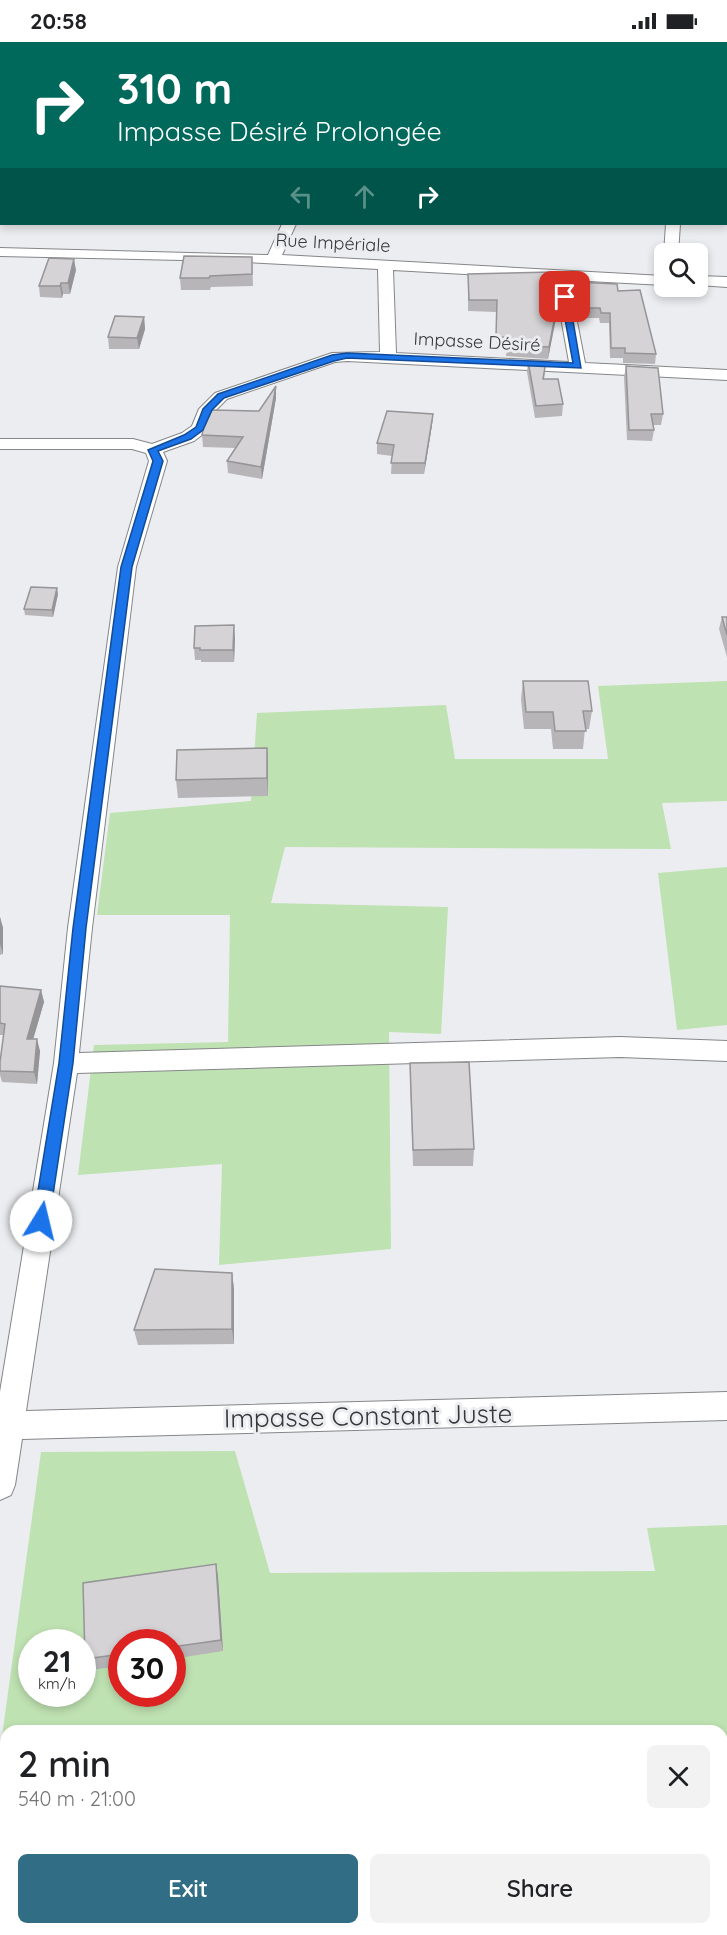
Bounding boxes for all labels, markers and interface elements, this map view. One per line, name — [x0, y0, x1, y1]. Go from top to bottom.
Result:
text: 20:58 — [30, 7, 87, 35]
text: 310 m — [117, 62, 232, 115]
icon: right — [18, 66, 96, 144]
text: Impasse Désiré Prolongée — [117, 114, 442, 148]
icon: left — [285, 180, 318, 213]
icon: ahead — [348, 180, 381, 213]
icon: right — [411, 180, 444, 213]
street label: Rue Impériale — [275, 228, 391, 257]
map controls — [654, 243, 708, 297]
button: search — [654, 243, 708, 297]
pin — [539, 271, 590, 322]
icon: arrive — [548, 280, 581, 313]
street label: Impasse Désiré — [413, 327, 541, 356]
position arrow — [9, 1189, 73, 1253]
street label: Impasse Constant Juste — [223, 1396, 513, 1435]
speed limit sign: 30 — [108, 1629, 186, 1707]
text: 21 — [43, 1642, 71, 1680]
text: km/h — [38, 1674, 76, 1693]
text: 2 min — [18, 1741, 111, 1786]
button: close — [647, 1745, 710, 1808]
text: 540 m · 21:00 — [18, 1786, 136, 1811]
button: Exit — [18, 1854, 358, 1923]
button: Share — [370, 1854, 710, 1923]

